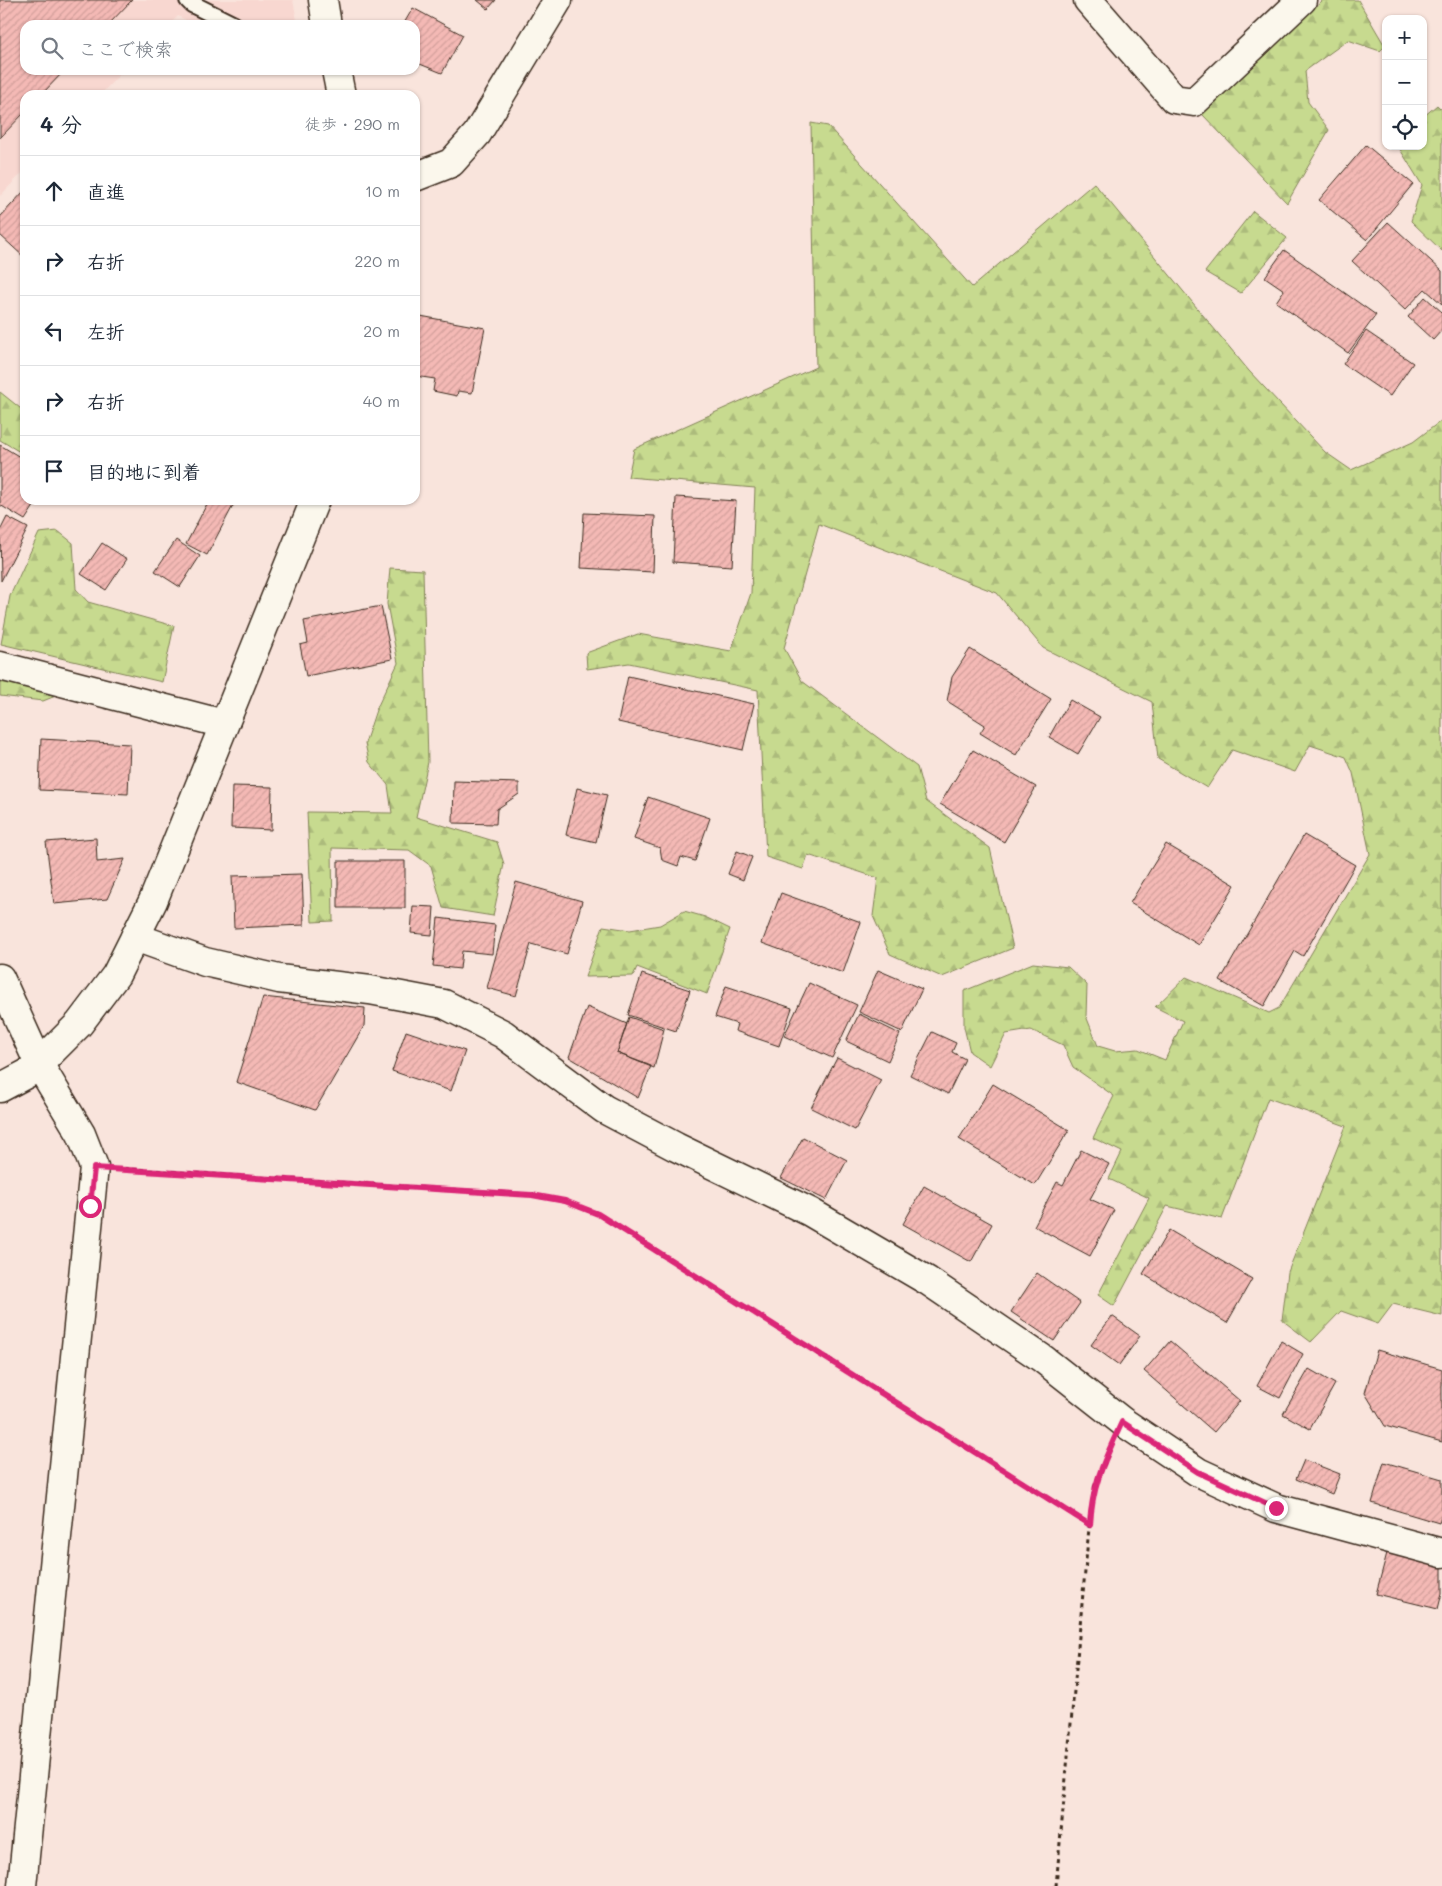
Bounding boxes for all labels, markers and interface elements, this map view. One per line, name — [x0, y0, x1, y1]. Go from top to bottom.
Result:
map controls — [1382, 15, 1427, 150]
button: + — [1382, 15, 1427, 60]
search box — [20, 20, 420, 75]
icon: search — [38, 34, 66, 62]
text: ここで検索 — [78, 36, 173, 61]
button: − — [1382, 60, 1427, 105]
button: locate — [1382, 105, 1427, 150]
text: 4 分 — [40, 110, 82, 137]
text: 徒歩 · 290 m — [305, 113, 400, 134]
icon: ahead — [40, 177, 68, 205]
text: 直進 — [87, 179, 125, 204]
text: 10 m — [365, 180, 400, 201]
icon: right — [40, 247, 68, 275]
text: 右折 — [87, 249, 125, 274]
text: 220 m — [354, 250, 400, 271]
icon: left — [40, 317, 68, 345]
text: 左折 — [87, 319, 125, 344]
text: 20 m — [363, 320, 400, 341]
icon: right — [40, 387, 68, 415]
text: 右折 — [87, 389, 125, 414]
text: 40 m — [363, 390, 400, 411]
icon: arrive — [40, 457, 68, 485]
text: 目的地に到着 — [87, 459, 201, 484]
route start — [79, 1195, 102, 1218]
route end — [1265, 1497, 1288, 1520]

